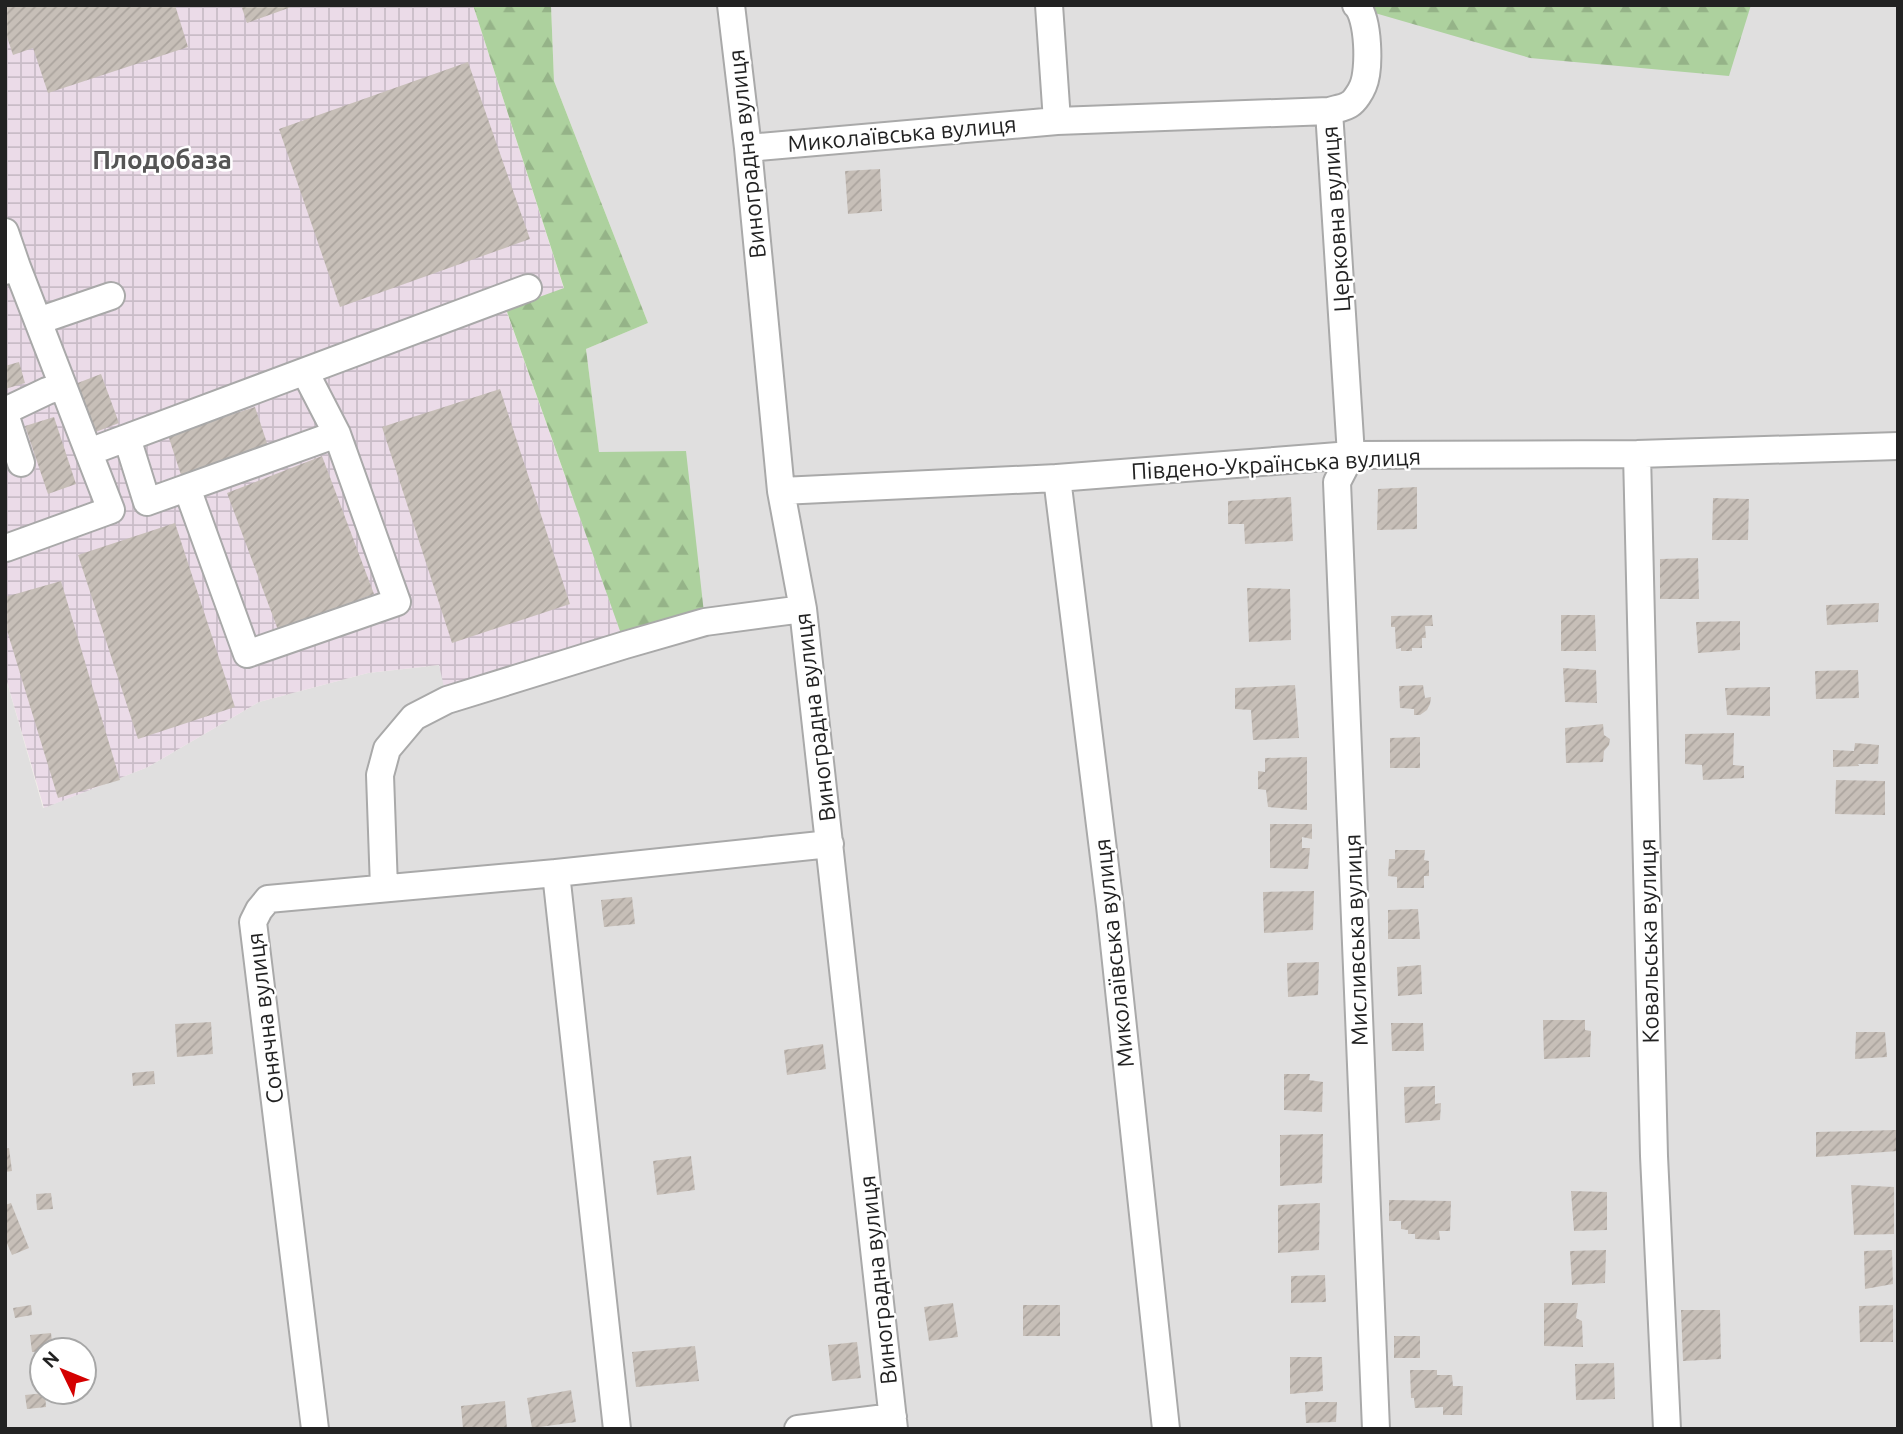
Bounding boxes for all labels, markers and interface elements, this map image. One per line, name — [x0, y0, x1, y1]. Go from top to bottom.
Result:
street label: Виноградна вулиця — [723, 48, 770, 260]
street label: Миколаївська вулиця — [786, 111, 1017, 156]
street label: Церковна вулиця — [1317, 125, 1354, 313]
district label: Плодобаза — [92, 145, 232, 174]
street label: Південо-Українська вулиця — [1130, 443, 1422, 484]
street label: Виноградна вулиця — [789, 611, 840, 823]
street label: Мисливська вулиця — [1339, 834, 1372, 1046]
street label: Миколаївська вулиця — [1089, 838, 1138, 1069]
street label: Ковальська вулиця — [1634, 838, 1663, 1044]
street label: Сонячна вулиця — [242, 931, 287, 1105]
street label: Виноградна вулиця — [854, 1174, 901, 1386]
north arrow — [28, 1336, 98, 1406]
text: N — [38, 1347, 63, 1372]

